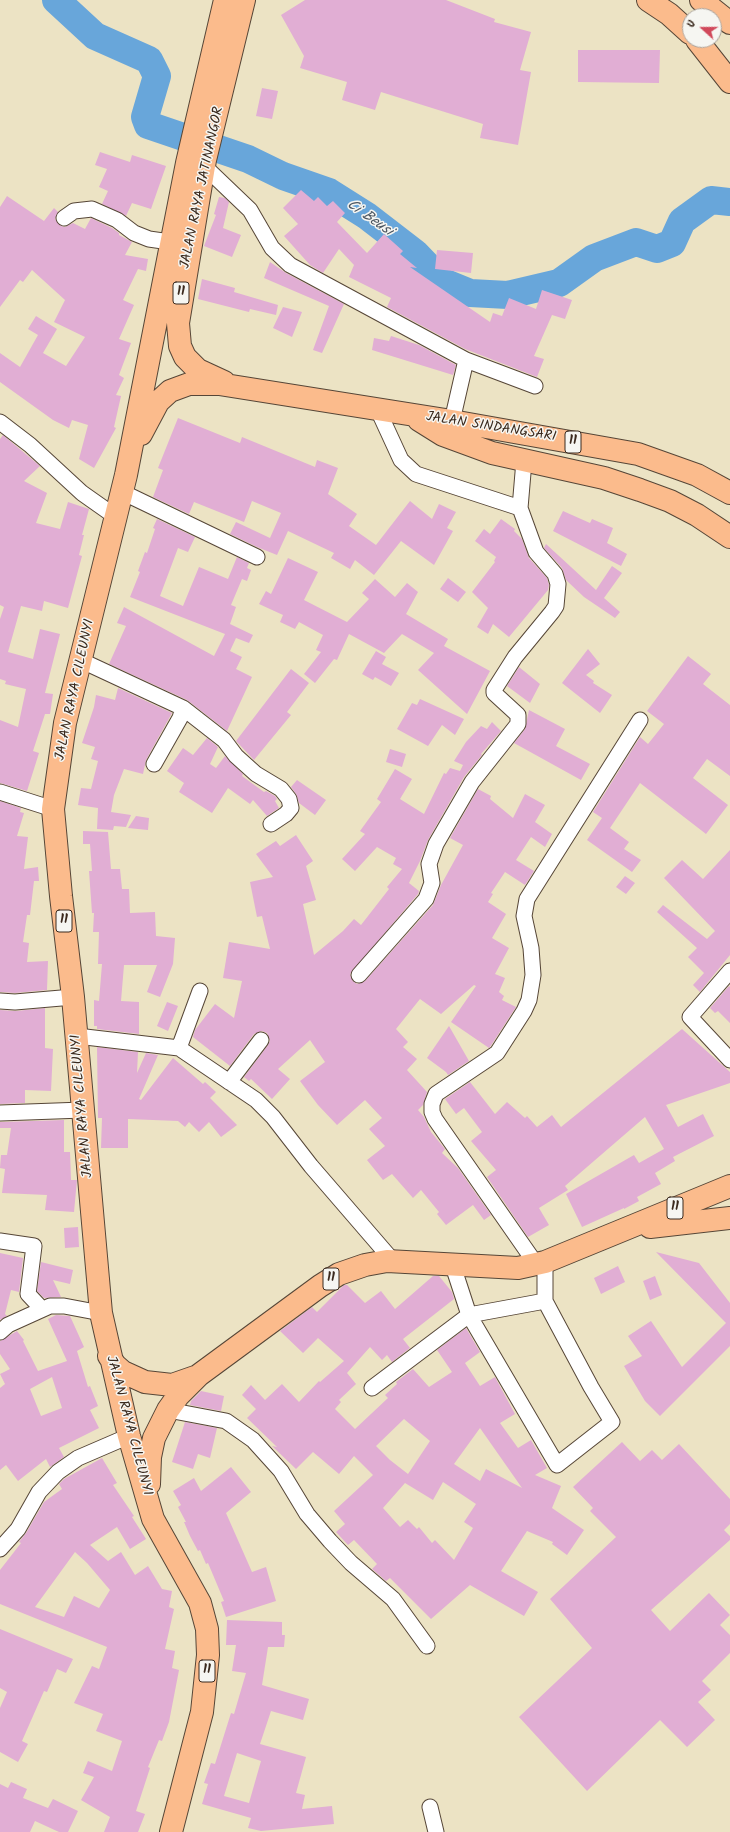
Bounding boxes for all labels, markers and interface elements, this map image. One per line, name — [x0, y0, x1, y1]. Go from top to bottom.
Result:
north arrow — [682, 8, 722, 48]
text: U — [682, 18, 701, 30]
street label: JALAN RAYA JATINANGOR — [178, 106, 228, 270]
water label: Ci Beusi — [343, 197, 395, 241]
road number: 11 — [173, 282, 189, 304]
street label: JALAN SINDANGSARI — [425, 409, 557, 447]
road number: 11 — [565, 431, 581, 453]
street label: JALAN RAYA CILEUNYI — [53, 618, 99, 762]
road number: 11 — [56, 910, 72, 932]
street label: JALAN RAYA CILEUNYI — [68, 1034, 98, 1178]
road number: 11 — [667, 1197, 683, 1219]
road number: 11 — [323, 1268, 339, 1290]
street label: JALAN RAYA CILEUNYI — [101, 1354, 155, 1498]
road number: 11 — [199, 1660, 215, 1682]

